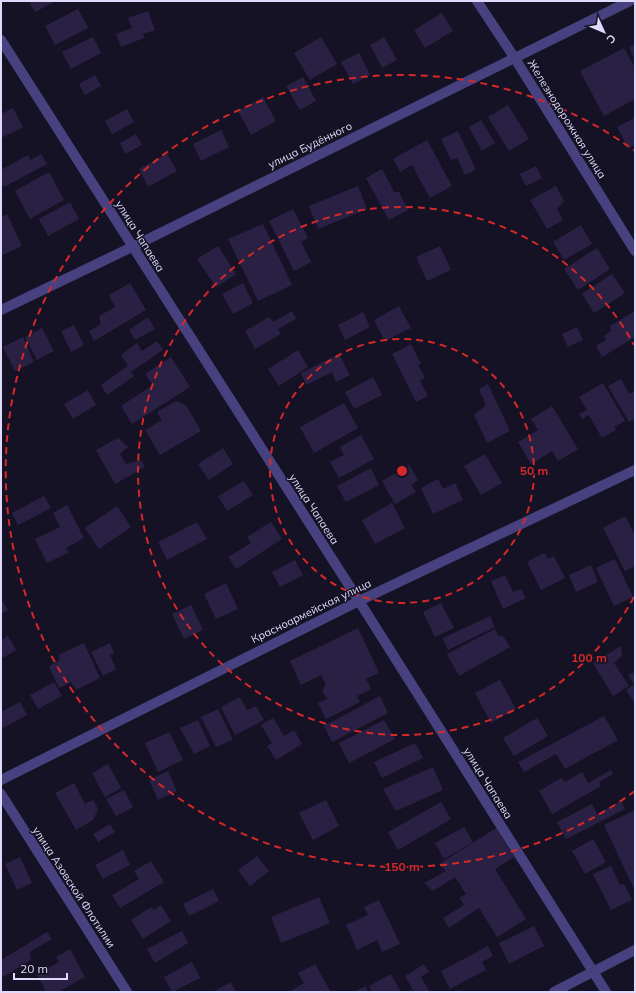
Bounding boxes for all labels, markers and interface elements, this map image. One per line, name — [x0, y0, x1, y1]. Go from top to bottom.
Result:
north arrow — [584, 12, 624, 52]
text: С — [603, 31, 619, 47]
street label: Железнодорожная улица — [525, 57, 609, 181]
street label: улица Будённого — [266, 119, 354, 171]
street label: улица Чапаева — [112, 198, 168, 274]
text: 50 m — [520, 463, 548, 478]
centre of rings — [395, 464, 409, 478]
street label: улица Чапаева — [286, 471, 342, 547]
street label: Красноармейская улица — [249, 576, 373, 646]
text: 100 m — [571, 650, 607, 665]
street label: улица Чапаева — [460, 745, 516, 821]
street label: улица Азовской Флотилии — [29, 824, 119, 950]
text: 150 m — [384, 859, 420, 874]
scale bar — [14, 955, 67, 981]
text: 20 m — [20, 961, 48, 976]

